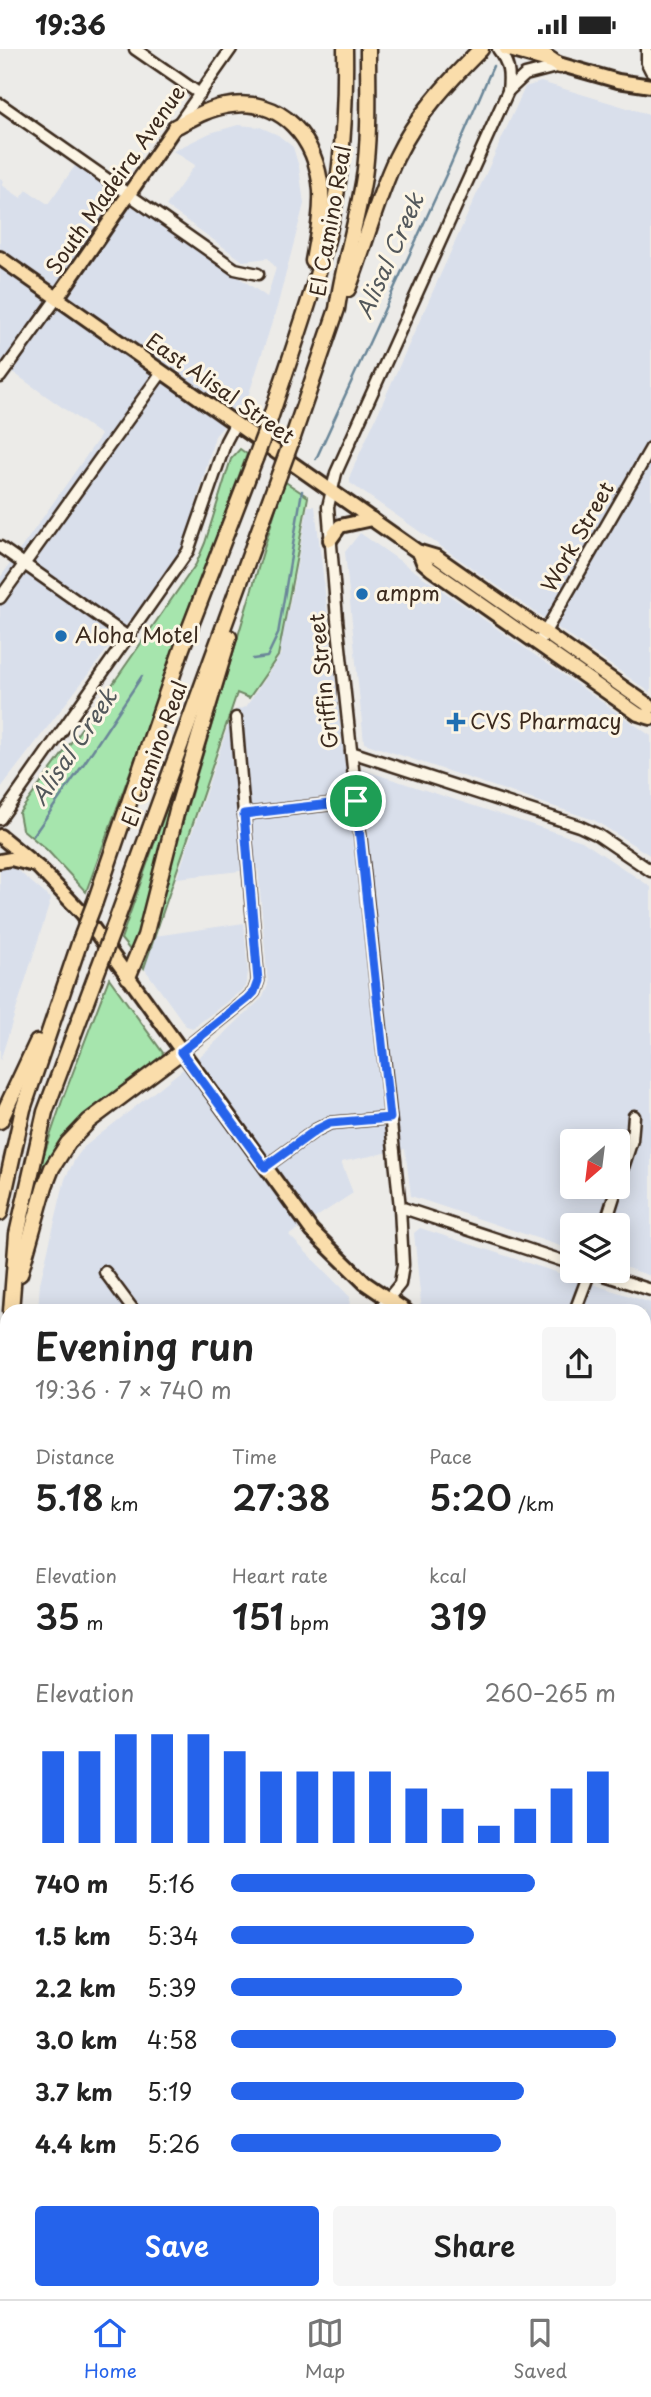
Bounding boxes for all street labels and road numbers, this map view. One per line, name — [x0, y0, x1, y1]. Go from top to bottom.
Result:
street label: South Madeira Avenue — [37, 78, 192, 280]
street label: El Camino Real — [300, 143, 358, 299]
street label: East Alisal Street — [140, 324, 302, 451]
street label: Work Street — [532, 475, 621, 597]
street label: Griffin Street — [299, 612, 345, 750]
street label: El Camino Real — [112, 676, 194, 831]

